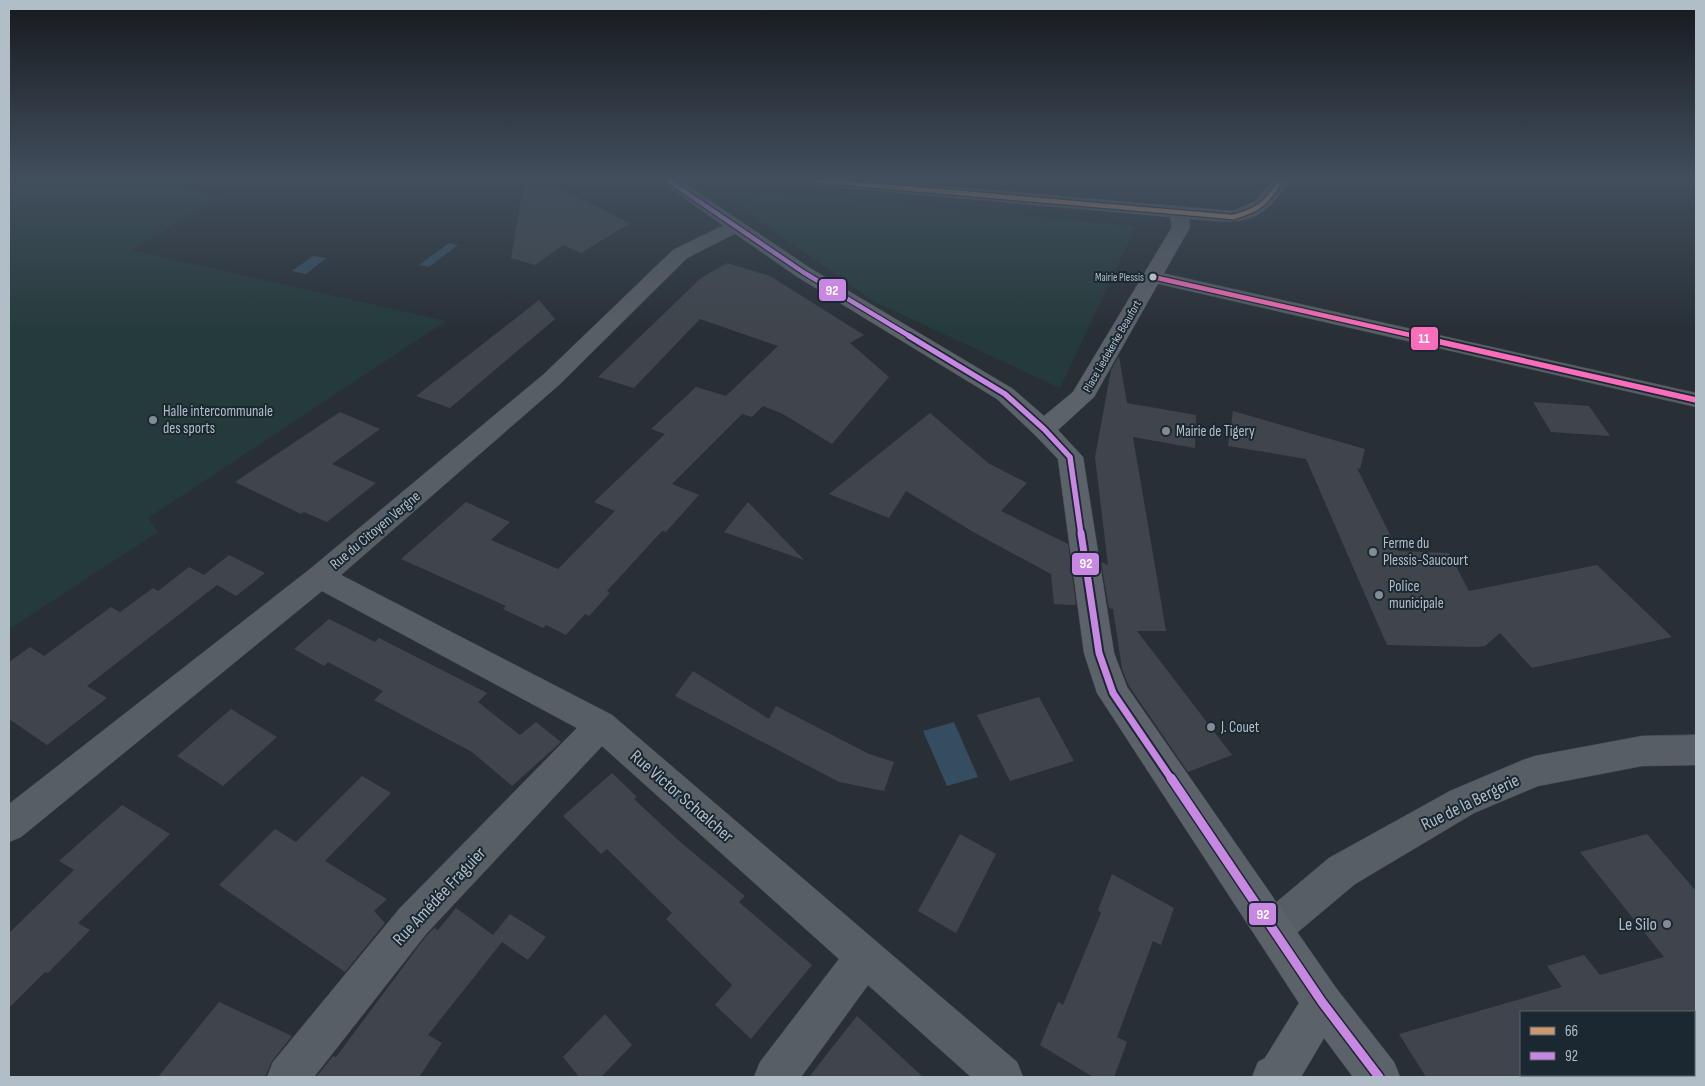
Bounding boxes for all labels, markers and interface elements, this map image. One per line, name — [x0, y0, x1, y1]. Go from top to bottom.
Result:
place label: Mairie Plessis — [1095, 271, 1144, 284]
marker: Mairie Plessis — [1148, 272, 1158, 282]
line badge: 92 — [818, 278, 847, 302]
text: 92 — [826, 282, 838, 299]
street label: Place Liedekerke Beaufort — [1080, 297, 1145, 395]
line badge: 11 — [1410, 326, 1439, 351]
text: 11 — [1419, 330, 1430, 347]
place label: Halle intercommunale des sports — [163, 402, 273, 438]
marker: Halle intercommunale des sports — [147, 414, 159, 426]
place label: Mairie de Tigery — [1176, 422, 1255, 441]
marker: Mairie de Tigery — [1160, 425, 1172, 437]
street label: Rue du Citoyen Vergne — [326, 487, 424, 574]
place label: Ferme du Plessis-Saucourt — [1383, 534, 1469, 570]
marker: Ferme du Plessis-Saucourt — [1367, 546, 1379, 558]
line badge: 92 — [1071, 552, 1100, 576]
text: 92 — [1080, 555, 1092, 572]
place label: Police municipale — [1389, 577, 1444, 613]
marker: Police municipale — [1373, 589, 1385, 601]
place label: J. Couet — [1220, 718, 1260, 737]
marker: J. Couet — [1205, 721, 1217, 733]
street label: Rue Victor Schœlcher — [626, 746, 738, 847]
street label: Rue de la Bergerie — [1418, 770, 1523, 835]
street label: Rue Amédée Fraguier — [388, 843, 490, 950]
line badge: 92 — [1248, 902, 1277, 926]
text: 92 — [1257, 906, 1269, 923]
place label: Le Silo — [1619, 914, 1657, 935]
marker: Le Silo — [1661, 918, 1673, 930]
legend — [1520, 1011, 1695, 1076]
text: 66 — [1565, 1022, 1578, 1041]
text: 92 — [1565, 1047, 1578, 1066]

